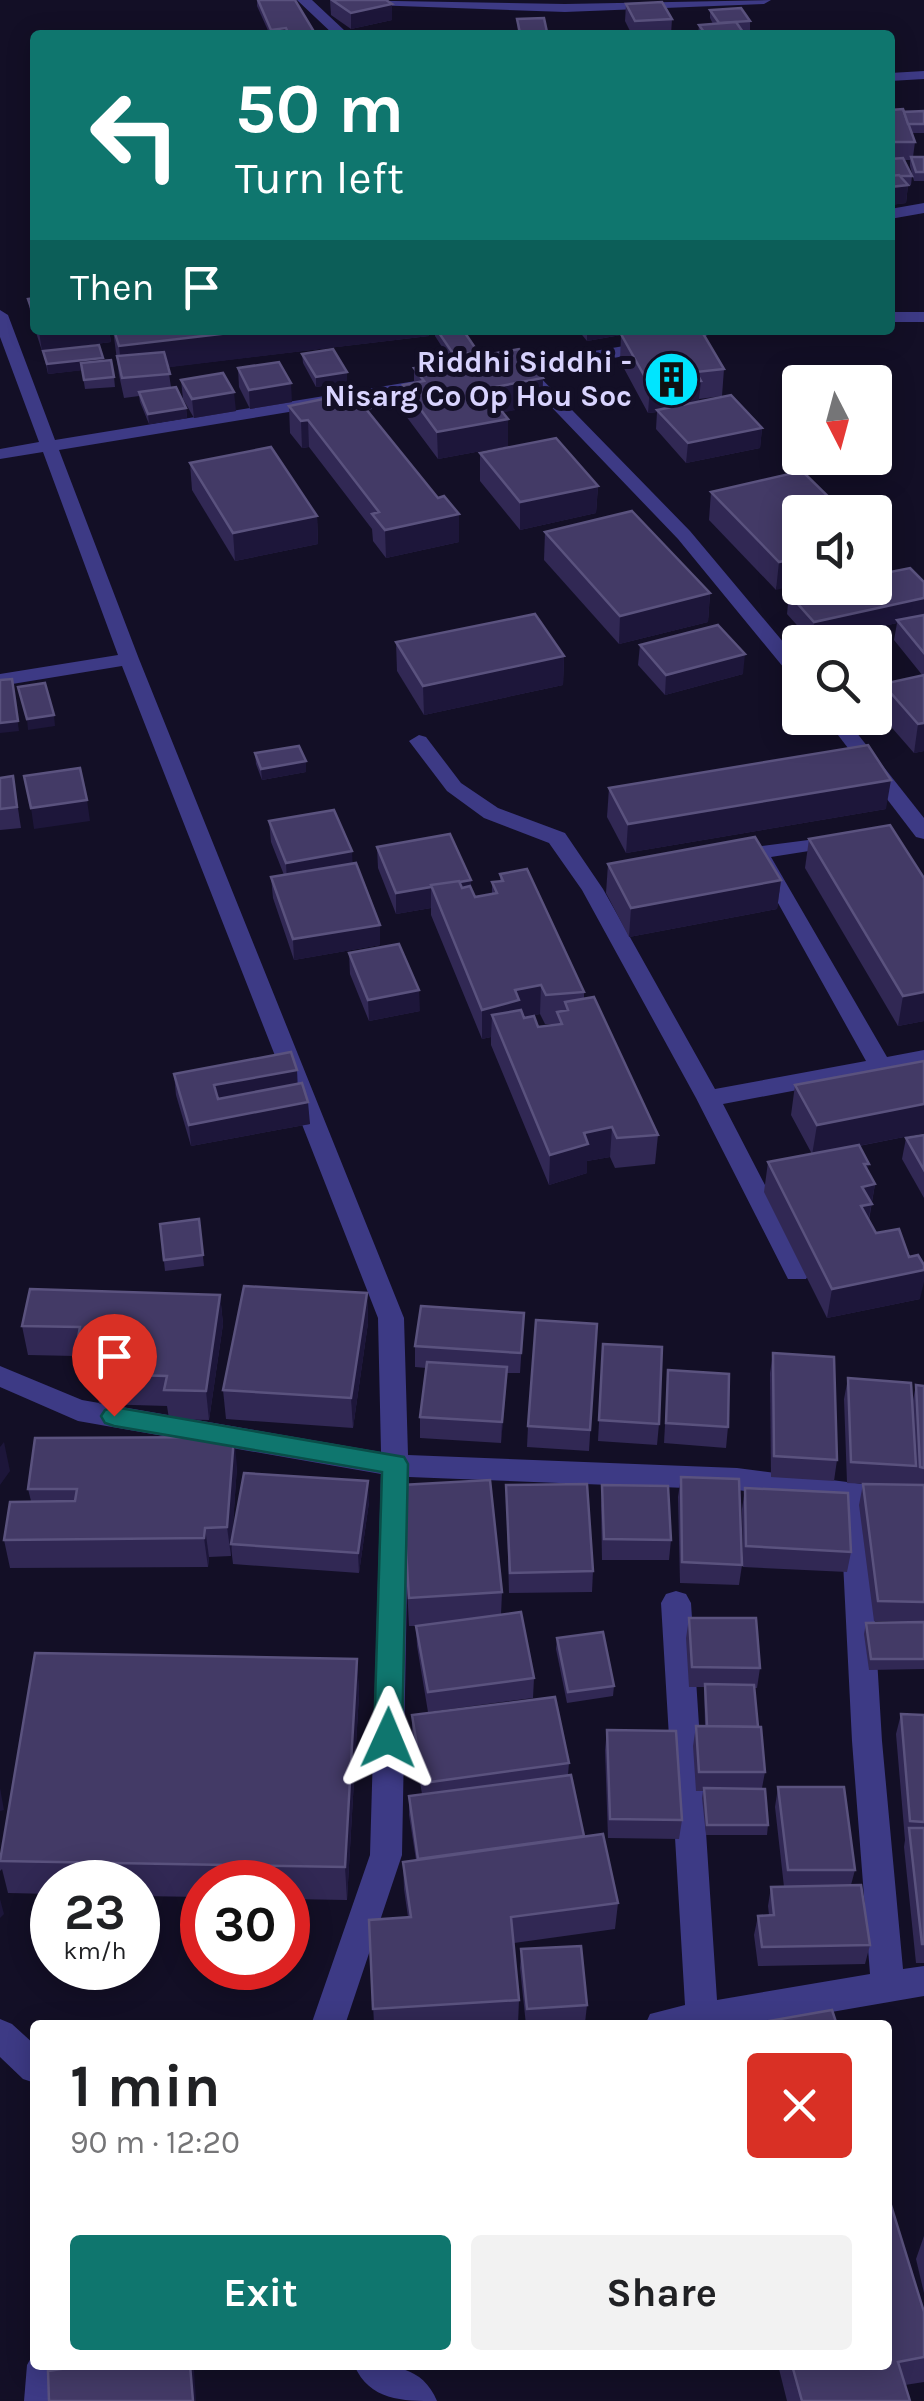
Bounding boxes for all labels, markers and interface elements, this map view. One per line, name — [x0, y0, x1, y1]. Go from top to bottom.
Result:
text: 50 m — [235, 68, 404, 150]
icon: left — [70, 70, 200, 200]
text: Turn left — [235, 152, 404, 204]
icon: arrive — [174, 260, 229, 315]
text: Then — [70, 265, 154, 310]
place label: Riddhi Siddhi - Nisarg Co Op Hou Soc — [324, 344, 632, 414]
building icon: Riddhi Siddhi - Nisarg Co Op Hou Soc — [641, 349, 701, 409]
north arrow — [782, 365, 892, 475]
map controls — [782, 365, 892, 735]
button: sound — [782, 495, 892, 605]
button: search — [782, 625, 892, 735]
pin — [72, 1314, 157, 1417]
icon: arrive — [87, 1329, 142, 1384]
position arrow — [336, 1686, 440, 1790]
speed limit sign: 30 — [180, 1860, 310, 1990]
text: 23 — [64, 1883, 126, 1942]
text: km/h — [63, 1936, 127, 1965]
text: 1 min — [70, 2051, 221, 2121]
button: close — [747, 2053, 852, 2158]
text: 90 m · 12:20 — [70, 2124, 240, 2161]
button: Exit — [70, 2235, 451, 2350]
button: Share — [471, 2235, 852, 2350]

